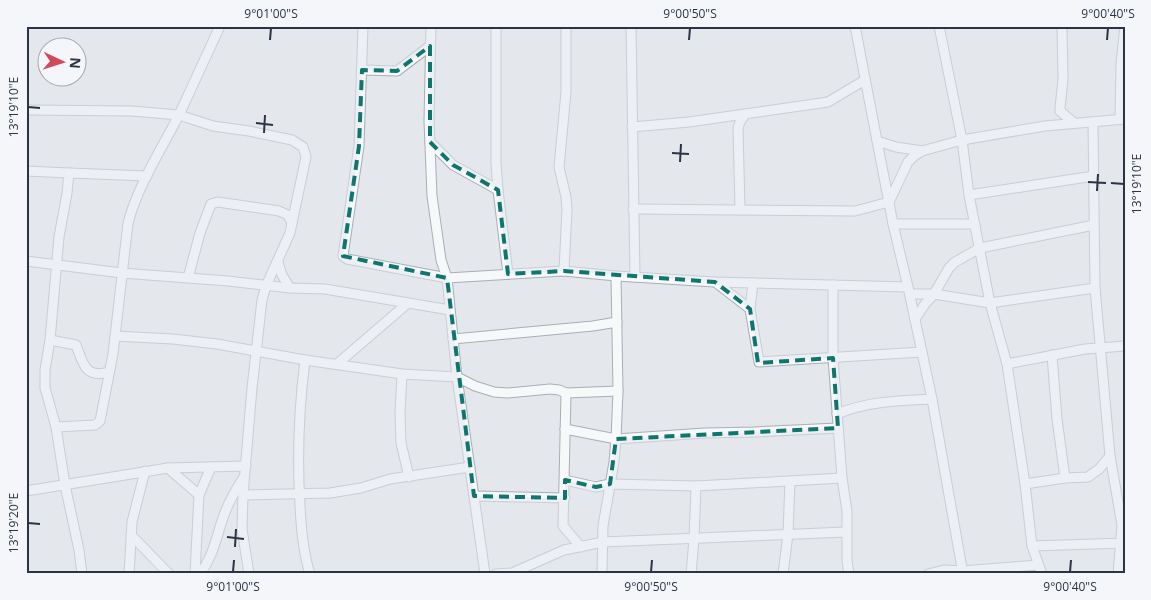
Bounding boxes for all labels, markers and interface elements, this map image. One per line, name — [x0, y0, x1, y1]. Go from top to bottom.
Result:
text: 9°01'00"S — [244, 5, 298, 22]
text: 9°00'50"S — [663, 5, 717, 22]
text: 9°00'40"S — [1081, 5, 1135, 22]
north arrow — [38, 38, 88, 88]
text: N — [66, 57, 85, 69]
text: 13°19'10"E — [5, 77, 22, 137]
text: 13°19'10"E — [1128, 154, 1145, 214]
text: 13°19'20"E — [5, 493, 22, 553]
text: 9°01'00"S — [206, 578, 260, 595]
text: 9°00'50"S — [624, 578, 678, 595]
text: 9°00'40"S — [1043, 578, 1097, 595]

